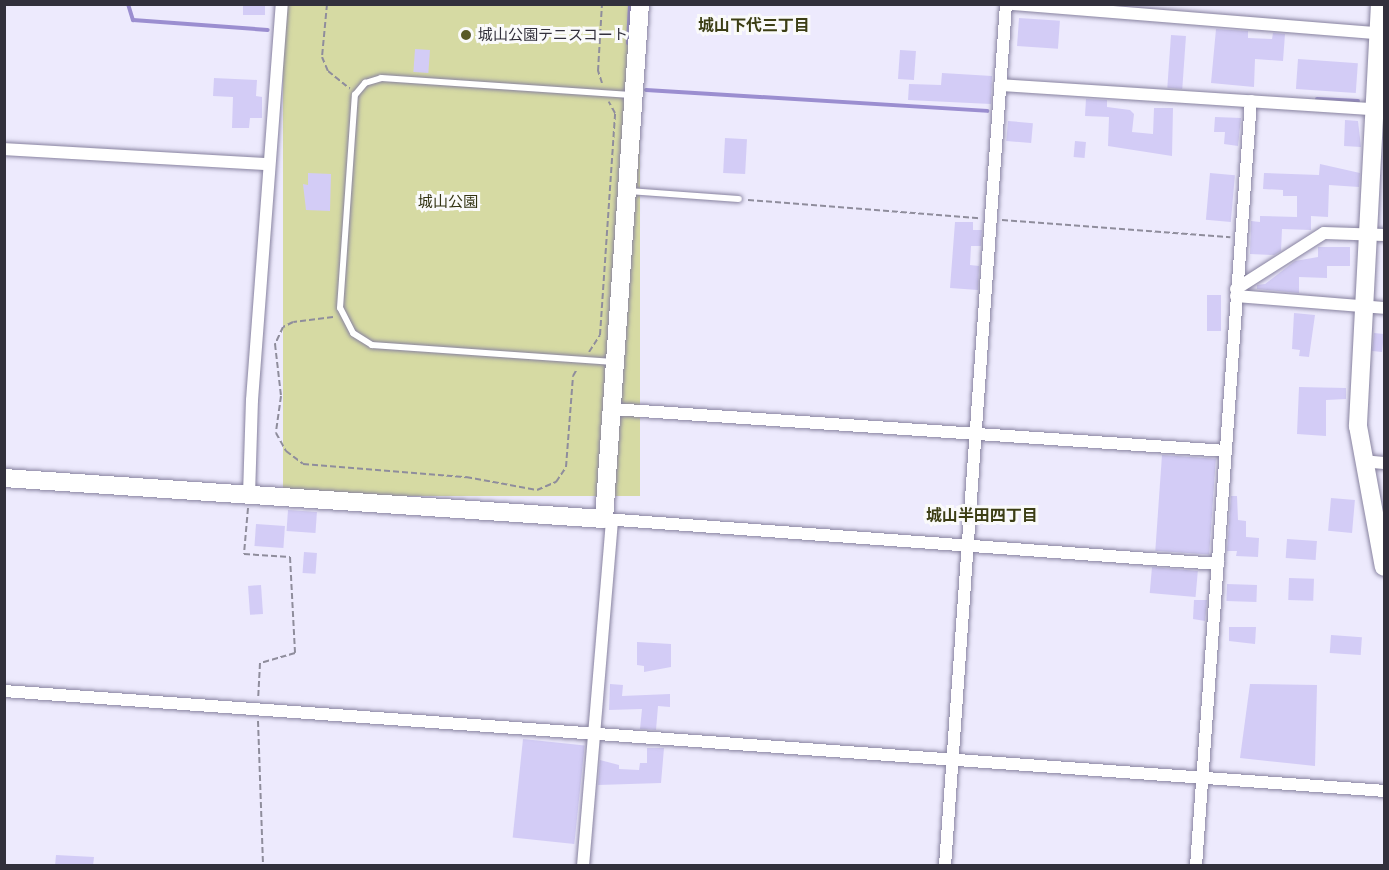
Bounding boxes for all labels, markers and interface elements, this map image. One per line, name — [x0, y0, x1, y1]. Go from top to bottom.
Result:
district label: 城山下代三丁目 — [698, 16, 810, 36]
place label: 城山公園テニスコート — [478, 26, 628, 44]
marker: 城山公園テニスコート — [459, 28, 473, 42]
park label: 城山公園 — [418, 193, 478, 211]
district label: 城山半田四丁目 — [926, 506, 1038, 526]

